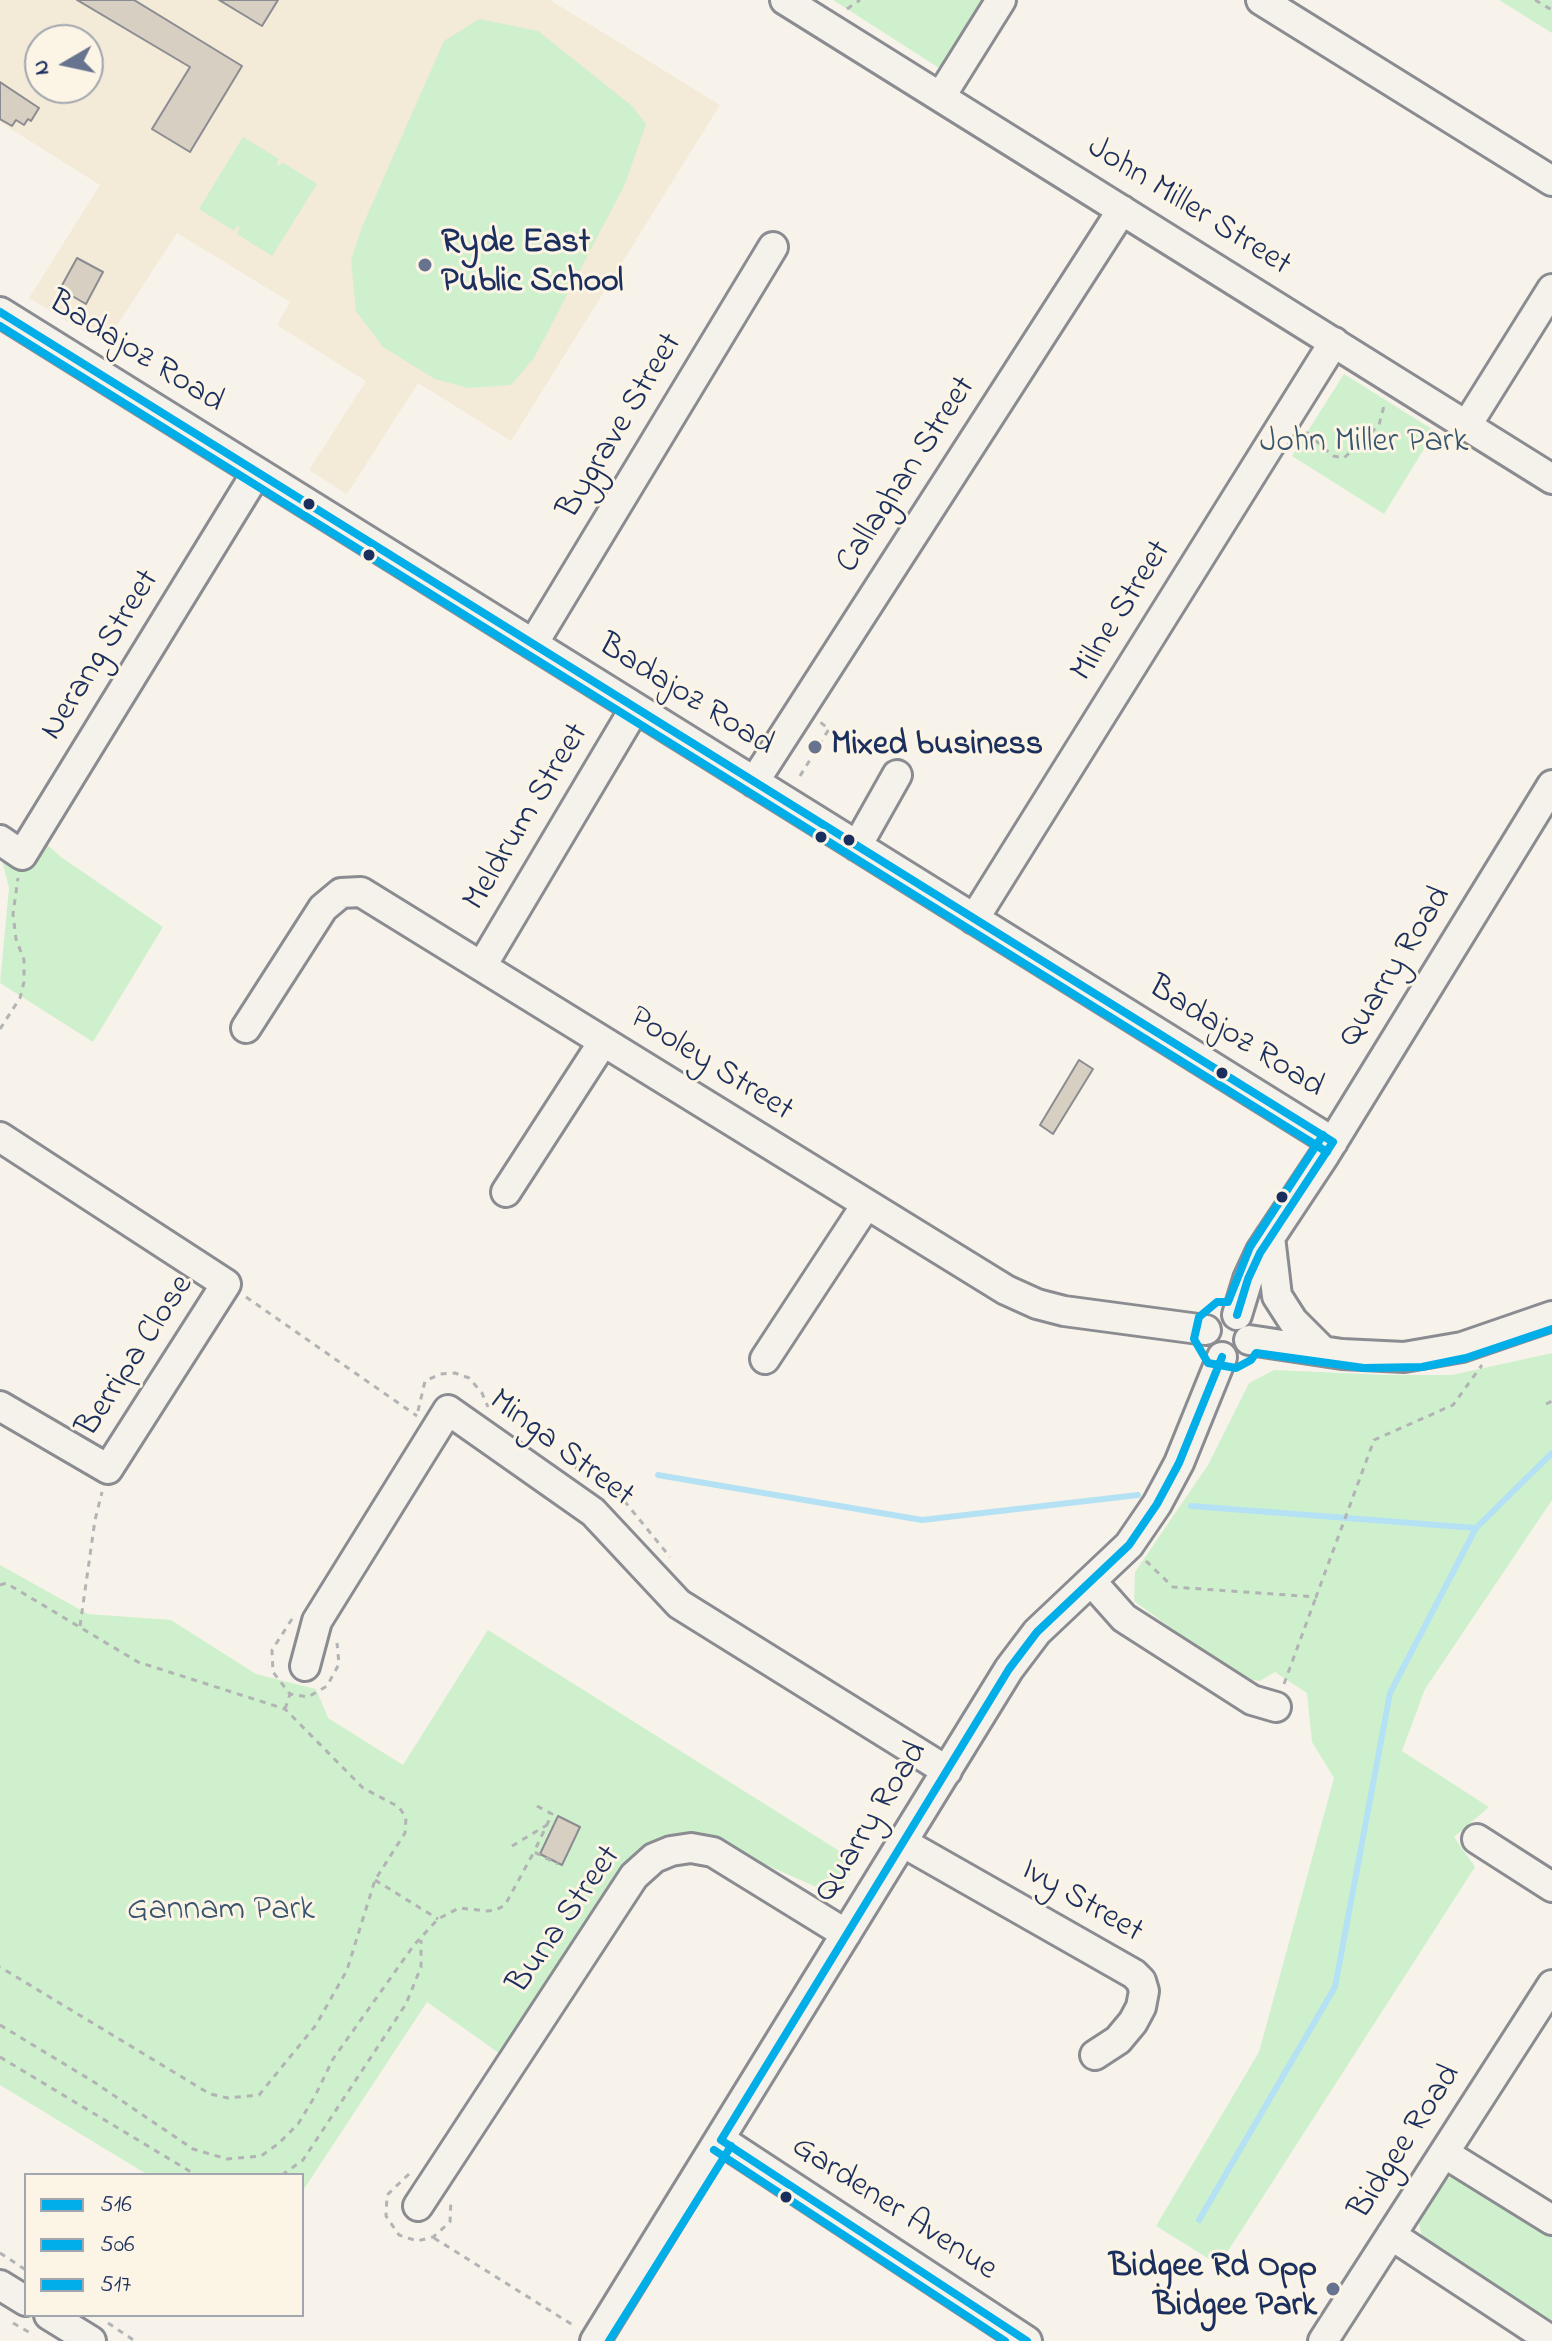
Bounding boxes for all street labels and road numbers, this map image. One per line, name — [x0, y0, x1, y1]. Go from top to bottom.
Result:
street label: John Miller Street — [1078, 129, 1298, 287]
street label: Badajoz Road — [39, 284, 231, 424]
street label: Bygrave Street — [551, 327, 693, 527]
street label: Callaghan Street — [829, 370, 987, 582]
street label: Milne Street — [1064, 534, 1182, 690]
street label: Nerang Street — [33, 563, 171, 749]
street label: Badajoz Road — [589, 627, 781, 767]
street label: Meldrum Street — [456, 717, 600, 919]
street label: Quarry Road — [1331, 880, 1463, 1056]
street label: Badajoz Road — [1139, 969, 1331, 1109]
street label: Pooley Street — [620, 999, 800, 1133]
street label: Berripa Close — [69, 1268, 205, 1446]
street label: Minga Street — [479, 1382, 641, 1518]
street label: Quarry Road — [807, 1735, 939, 1911]
street label: Buna Street — [500, 1839, 632, 2003]
street label: Ivy Street — [1013, 1852, 1149, 1954]
street label: Bidgee Road — [1342, 2058, 1472, 2228]
street label: Gardener Avenue — [782, 2128, 1004, 2292]

